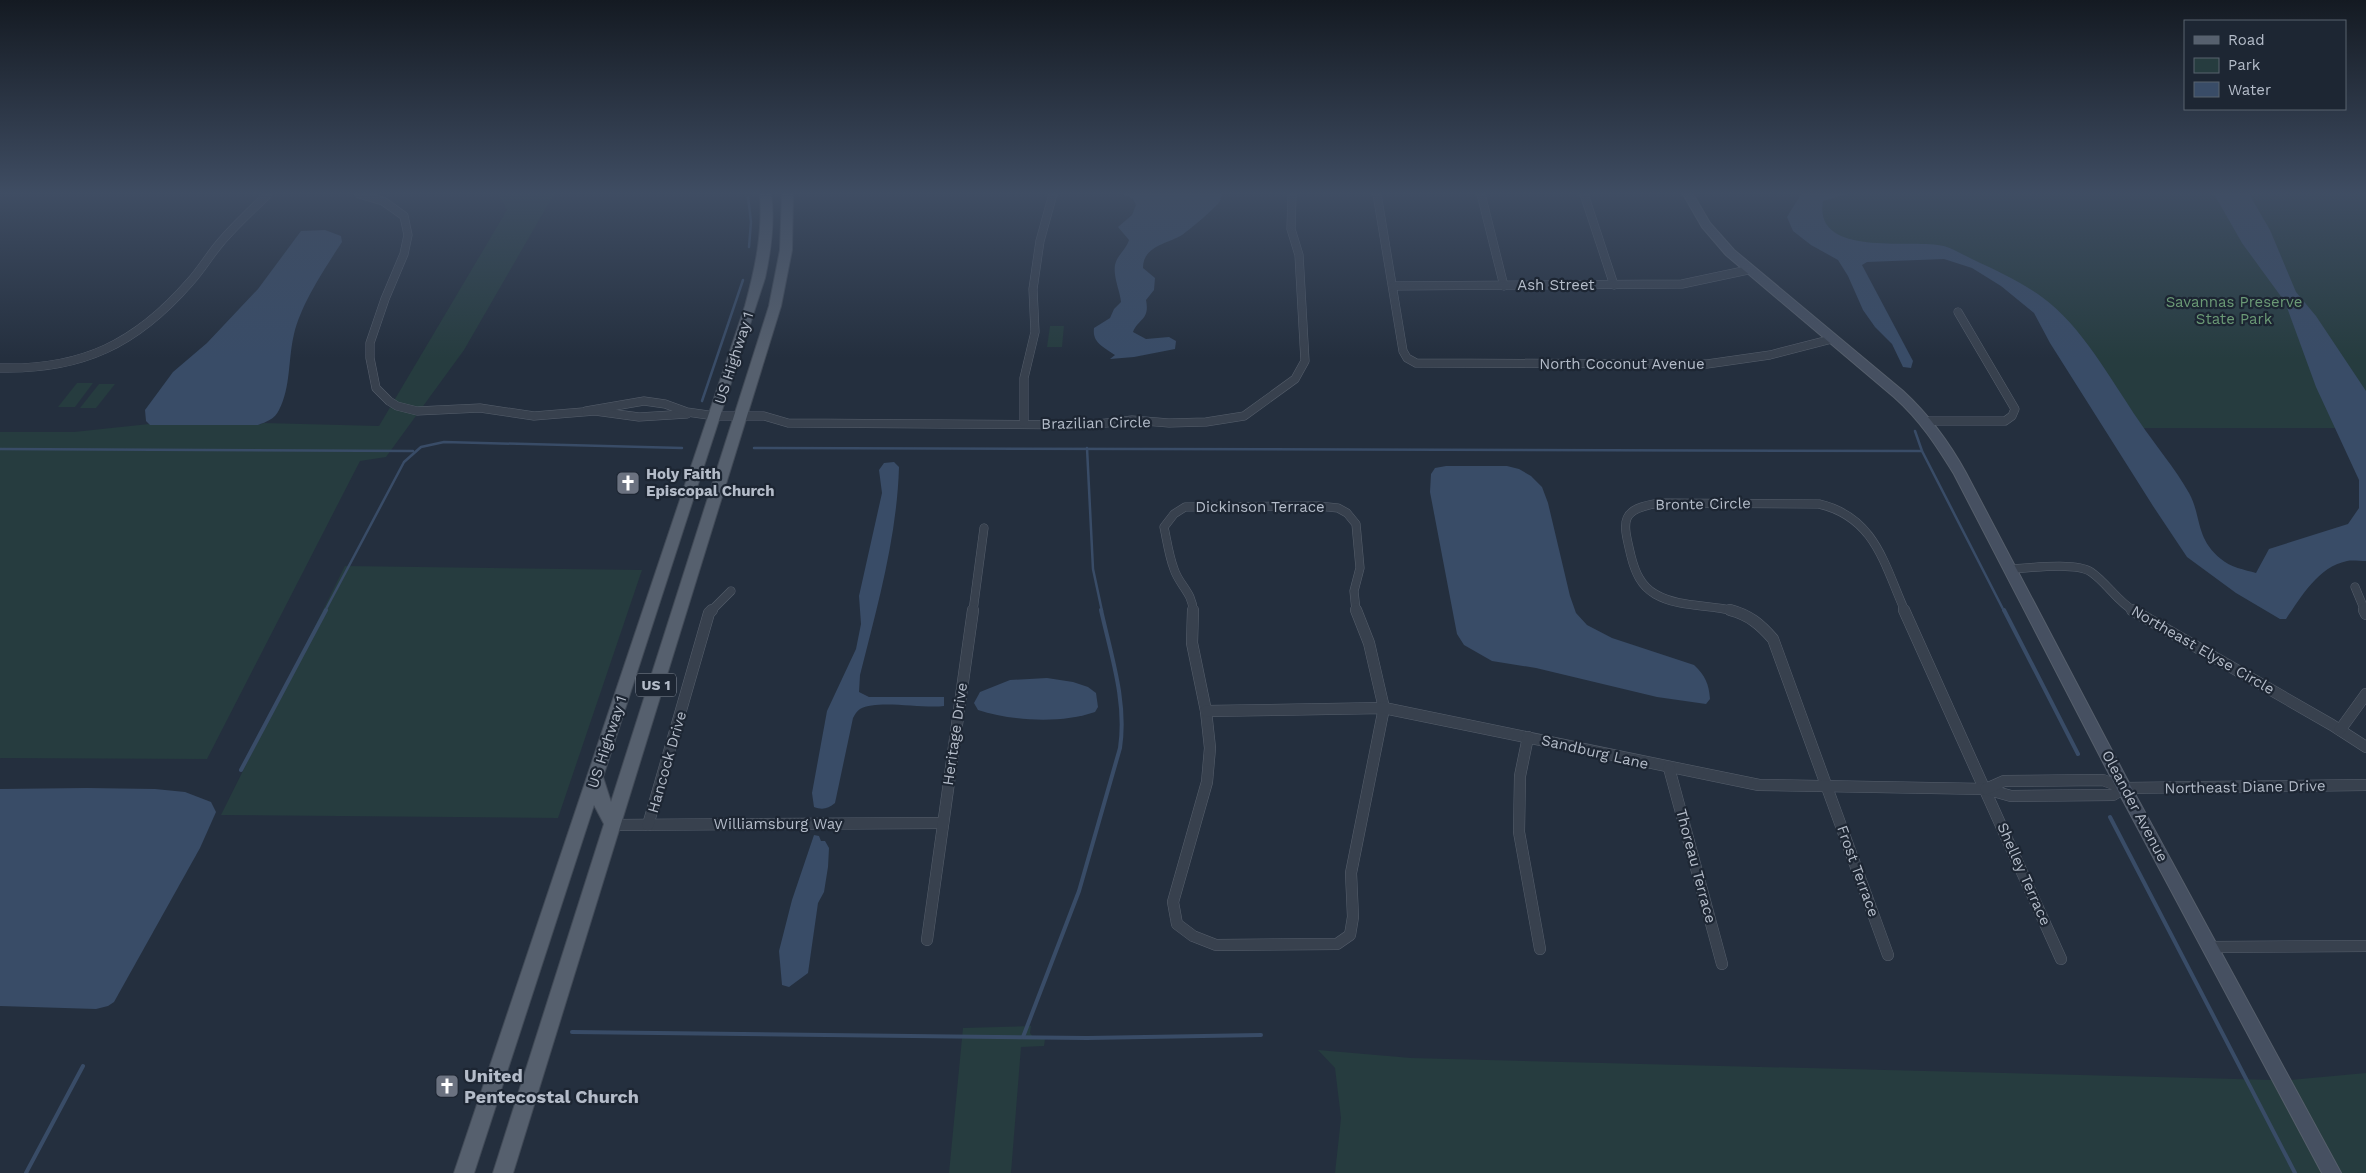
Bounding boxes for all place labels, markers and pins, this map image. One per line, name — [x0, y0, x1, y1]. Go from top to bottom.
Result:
place label: Holy Faith Episcopal Church — [646, 465, 775, 500]
church icon: Holy Faith Episcopal Church — [615, 470, 641, 496]
place label: United Pentecostal Church — [464, 1065, 639, 1107]
church icon: United Pentecostal Church — [434, 1073, 460, 1099]

